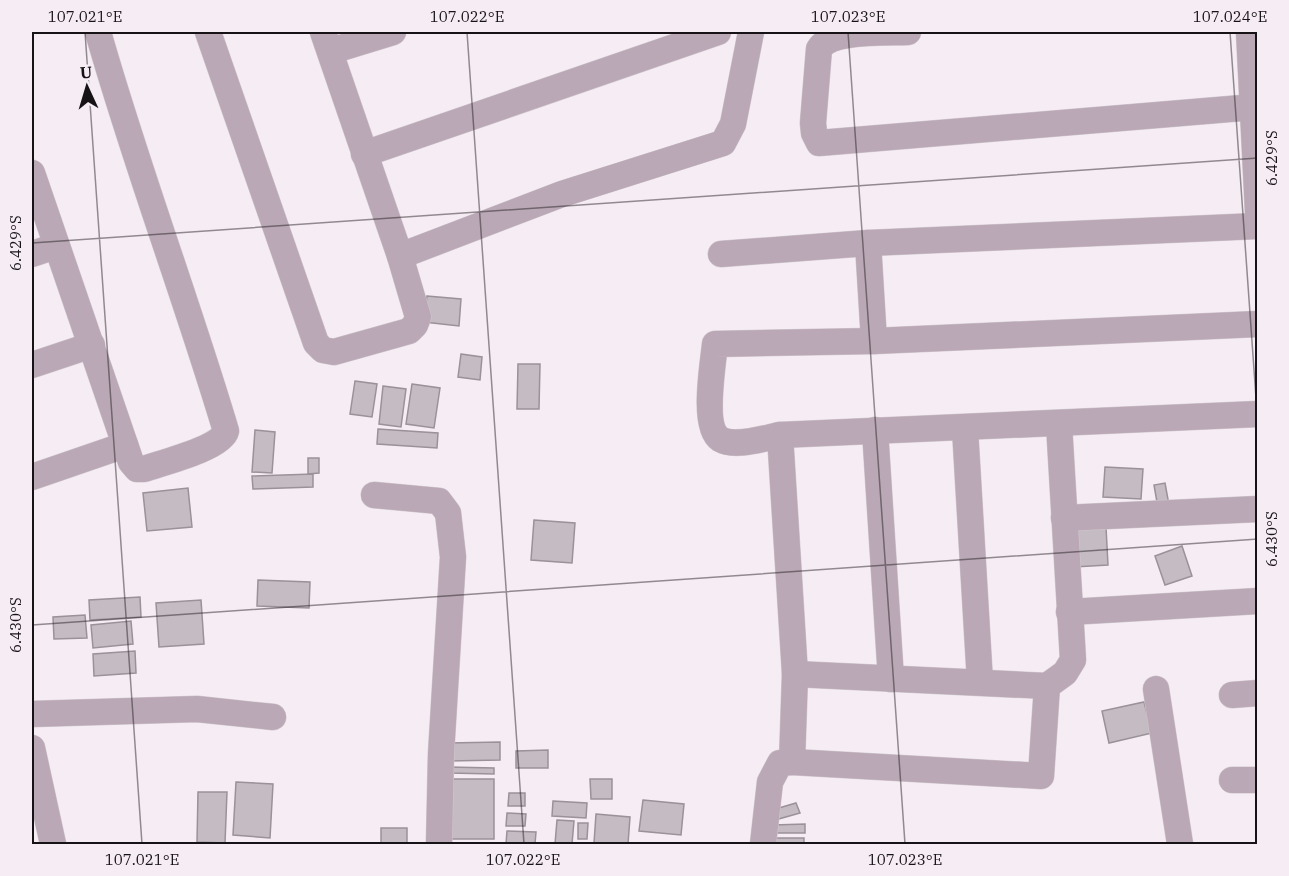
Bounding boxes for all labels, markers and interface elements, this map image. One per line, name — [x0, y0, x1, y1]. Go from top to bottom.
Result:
text: 107.021°E — [48, 7, 122, 26]
text: 107.022°E — [430, 7, 504, 26]
text: 107.023°E — [811, 7, 885, 26]
text: 107.024°E — [1193, 7, 1267, 26]
north arrow — [57, 57, 117, 117]
text: U — [79, 62, 93, 82]
text: 6.429°S — [1262, 130, 1281, 186]
text: 6.429°S — [6, 215, 25, 271]
text: 6.430°S — [1262, 511, 1281, 567]
text: 6.430°S — [6, 597, 25, 653]
text: 107.021°E — [105, 850, 179, 869]
text: 107.022°E — [486, 850, 560, 869]
text: 107.023°E — [868, 850, 942, 869]

